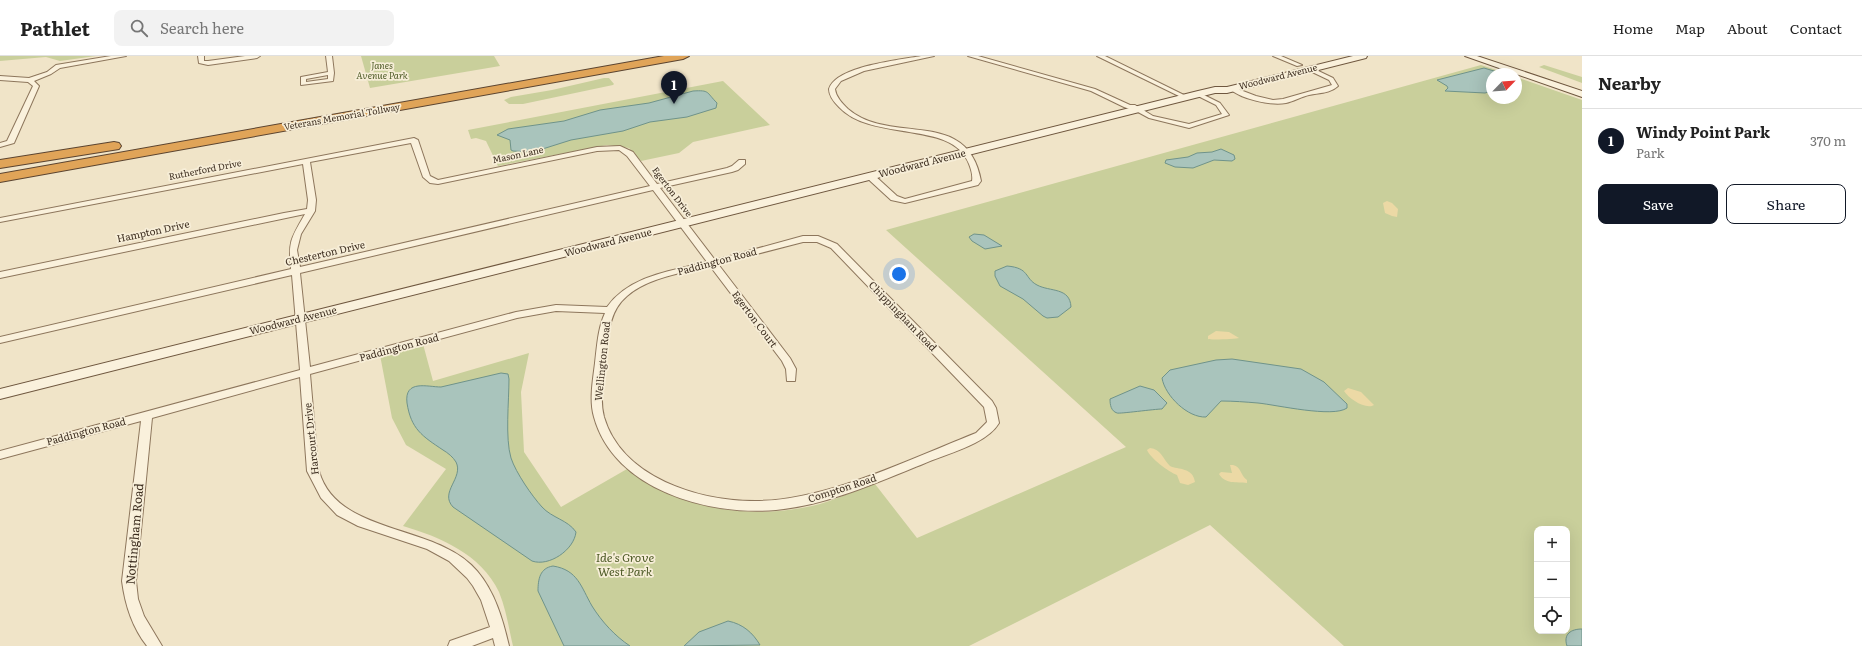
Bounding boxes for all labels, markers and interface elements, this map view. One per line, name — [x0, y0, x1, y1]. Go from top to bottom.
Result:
search box — [114, 10, 394, 46]
text: Pathlet — [20, 14, 90, 42]
text: Search here — [160, 16, 244, 39]
icon: search — [128, 17, 150, 39]
text: Home — [1613, 18, 1653, 38]
text: Map — [1675, 18, 1705, 38]
text: About — [1727, 18, 1768, 38]
text: Contact — [1790, 18, 1842, 38]
park label: Janes Avenue Park — [356, 58, 408, 82]
street label: Woodward Avenue — [1237, 59, 1319, 93]
north arrow — [1486, 68, 1522, 104]
text: Nearby — [1598, 70, 1661, 95]
pin: 1 — [661, 71, 687, 104]
street label: Veterans Memorial Tollway — [283, 99, 402, 133]
text: Windy Point Park — [1636, 120, 1770, 143]
text: 1 — [1608, 131, 1614, 150]
text: 370 m — [1810, 131, 1846, 150]
street label: Mason Lane — [491, 142, 545, 166]
text: Park — [1636, 143, 1665, 162]
street label: Woodward Avenue — [877, 144, 967, 181]
street label: Rutherford Drive — [167, 155, 243, 183]
street label: Egerton Drive — [649, 163, 697, 220]
button: Save — [1598, 184, 1718, 224]
button: Share — [1726, 184, 1846, 224]
street label: Hampton Drive — [115, 215, 191, 246]
street label: Woodward Avenue — [563, 223, 653, 260]
street label: Chesterton Drive — [284, 236, 366, 269]
street label: Paddington Road — [675, 243, 758, 278]
your location — [889, 264, 909, 284]
street label: Chippingham Road — [866, 277, 941, 354]
street label: Egerton Court — [729, 287, 782, 350]
street label: Woodward Avenue — [248, 301, 338, 338]
street label: Wellington Road — [590, 320, 613, 401]
street label: Paddington Road — [357, 329, 440, 364]
street label: Harcourt Drive — [299, 402, 322, 476]
street label: Paddington Road — [44, 413, 127, 448]
street label: Compton Road — [806, 469, 878, 506]
street label: Nottingham Road — [121, 482, 147, 585]
map controls — [1534, 526, 1570, 634]
button: + — [1534, 526, 1570, 562]
park label: Ide's Grove West Park — [596, 548, 654, 580]
button: − — [1534, 562, 1570, 598]
button: locate — [1534, 598, 1570, 634]

